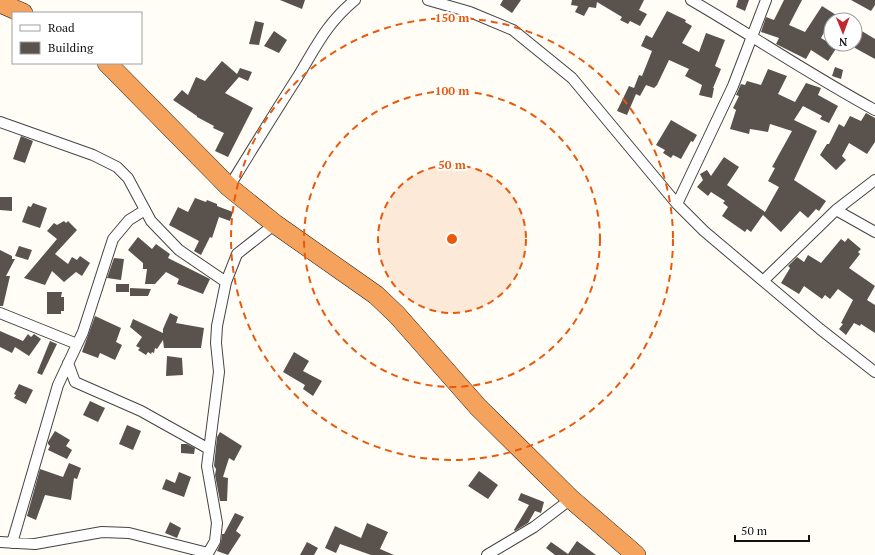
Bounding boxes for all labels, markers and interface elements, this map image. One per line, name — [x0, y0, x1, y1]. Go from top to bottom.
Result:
text: 150 m — [435, 10, 469, 25]
legend — [12, 12, 142, 64]
north arrow — [823, 12, 863, 52]
text: Road — [48, 20, 75, 35]
text: N — [838, 35, 847, 49]
text: Building — [48, 40, 94, 55]
text: 100 m — [435, 83, 469, 98]
text: 50 m — [438, 157, 466, 172]
centre of rings — [445, 232, 459, 246]
scale bar — [735, 517, 809, 543]
text: 50 m — [741, 523, 768, 538]

